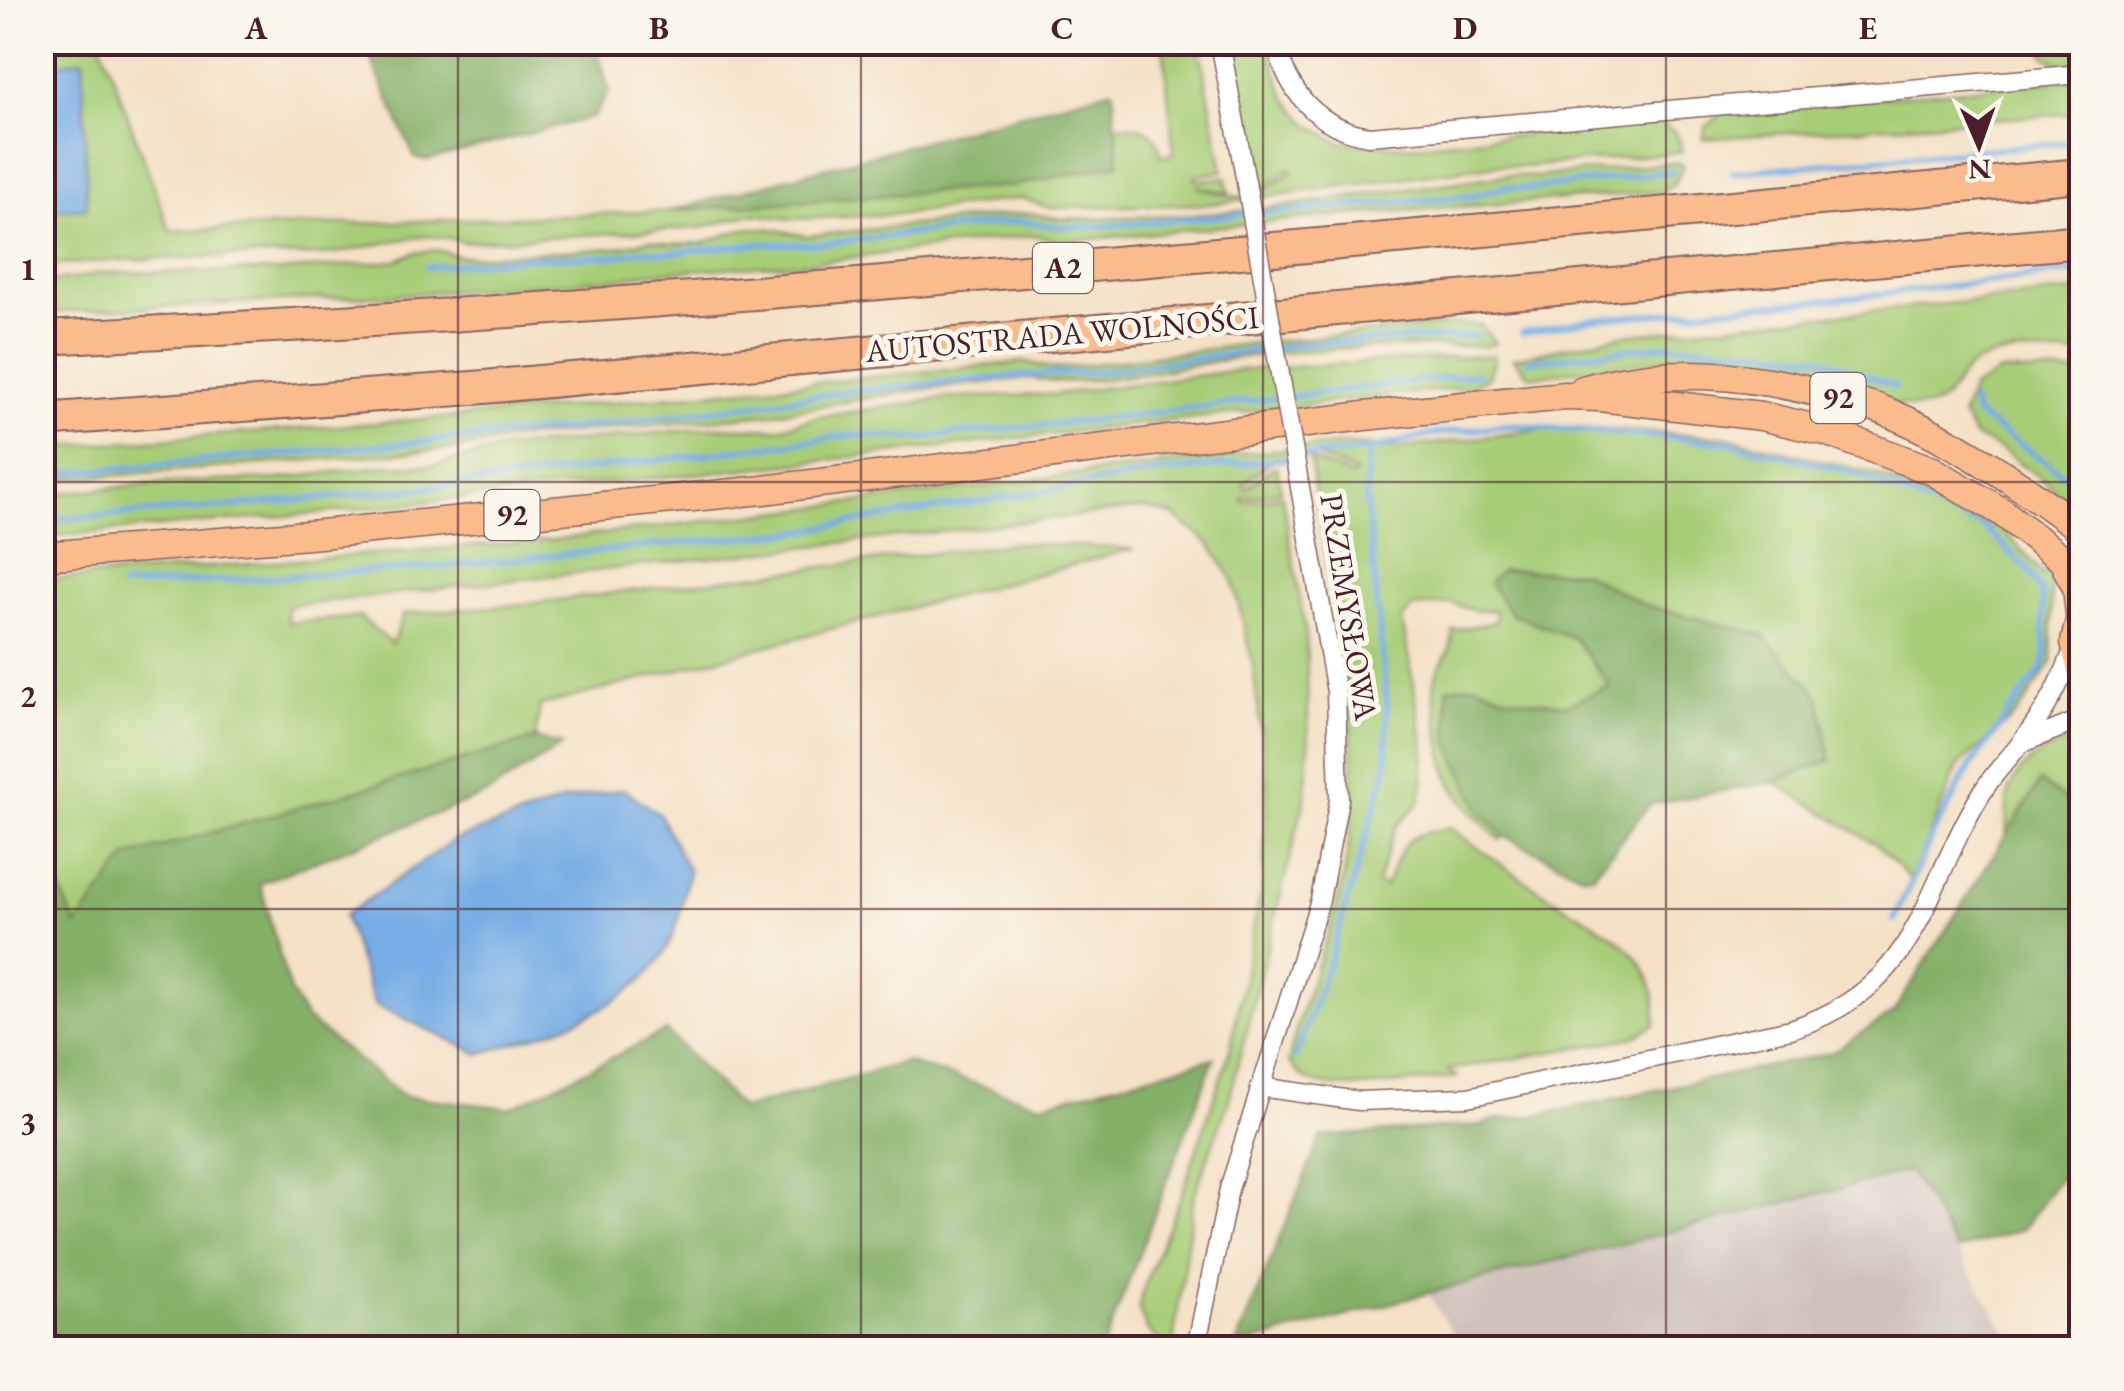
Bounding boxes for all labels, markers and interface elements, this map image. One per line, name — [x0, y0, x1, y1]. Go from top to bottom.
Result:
text: A — [243, 7, 268, 49]
text: B — [649, 7, 669, 49]
text: C — [1051, 7, 1073, 49]
text: D — [1453, 7, 1477, 49]
text: E — [1859, 7, 1877, 49]
north arrow — [1929, 95, 2029, 195]
text: N — [1968, 152, 1992, 188]
road number: A2 — [1033, 243, 1093, 293]
text: 1 — [20, 248, 36, 290]
street label: AUTOSTRADA WOLNOŚCI — [863, 296, 1261, 372]
road number: 92 — [1810, 373, 1866, 423]
road number: 92 — [484, 490, 540, 540]
street label: PRZEMYSŁOWA — [1310, 490, 1388, 724]
text: 2 — [20, 675, 37, 717]
text: 3 — [20, 1102, 36, 1144]

